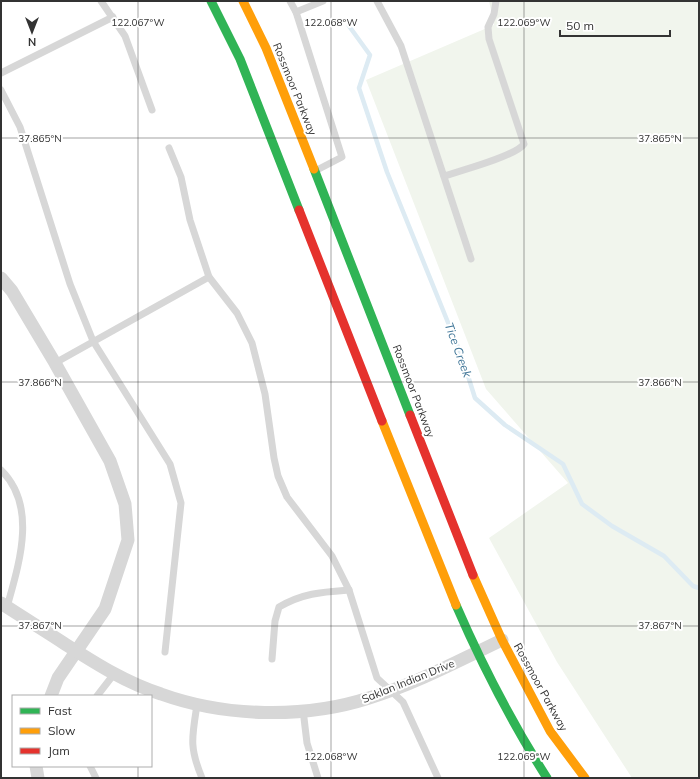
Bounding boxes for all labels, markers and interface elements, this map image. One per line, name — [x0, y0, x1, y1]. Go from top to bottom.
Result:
north arrow — [12, 12, 52, 52]
scale bar — [560, 12, 670, 38]
text: 122.067°W — [111, 16, 165, 29]
text: 122.068°W — [304, 16, 358, 29]
text: 122.069°W — [497, 16, 551, 29]
text: 50 m — [566, 18, 594, 33]
text: N — [28, 35, 36, 49]
street label: Rossmoor Parkway — [270, 41, 320, 137]
text: 37.865°N — [18, 132, 62, 145]
text: 37.865°N — [638, 132, 682, 145]
water label: Tice Creek — [442, 320, 476, 380]
street label: Rossmoor Parkway — [390, 342, 438, 440]
text: 37.866°N — [18, 376, 62, 389]
text: 37.866°N — [638, 376, 682, 389]
text: 37.867°N — [18, 619, 62, 632]
text: 37.867°N — [638, 619, 682, 632]
street label: Rossmoor Parkway — [511, 640, 571, 734]
street label: Saklan Indian Drive — [360, 656, 456, 706]
legend — [12, 695, 152, 767]
text: Fast — [48, 703, 72, 718]
text: Slow — [48, 723, 76, 738]
text: Jam — [48, 743, 70, 758]
text: 122.068°W — [304, 750, 358, 763]
text: 122.069°W — [497, 750, 551, 763]

